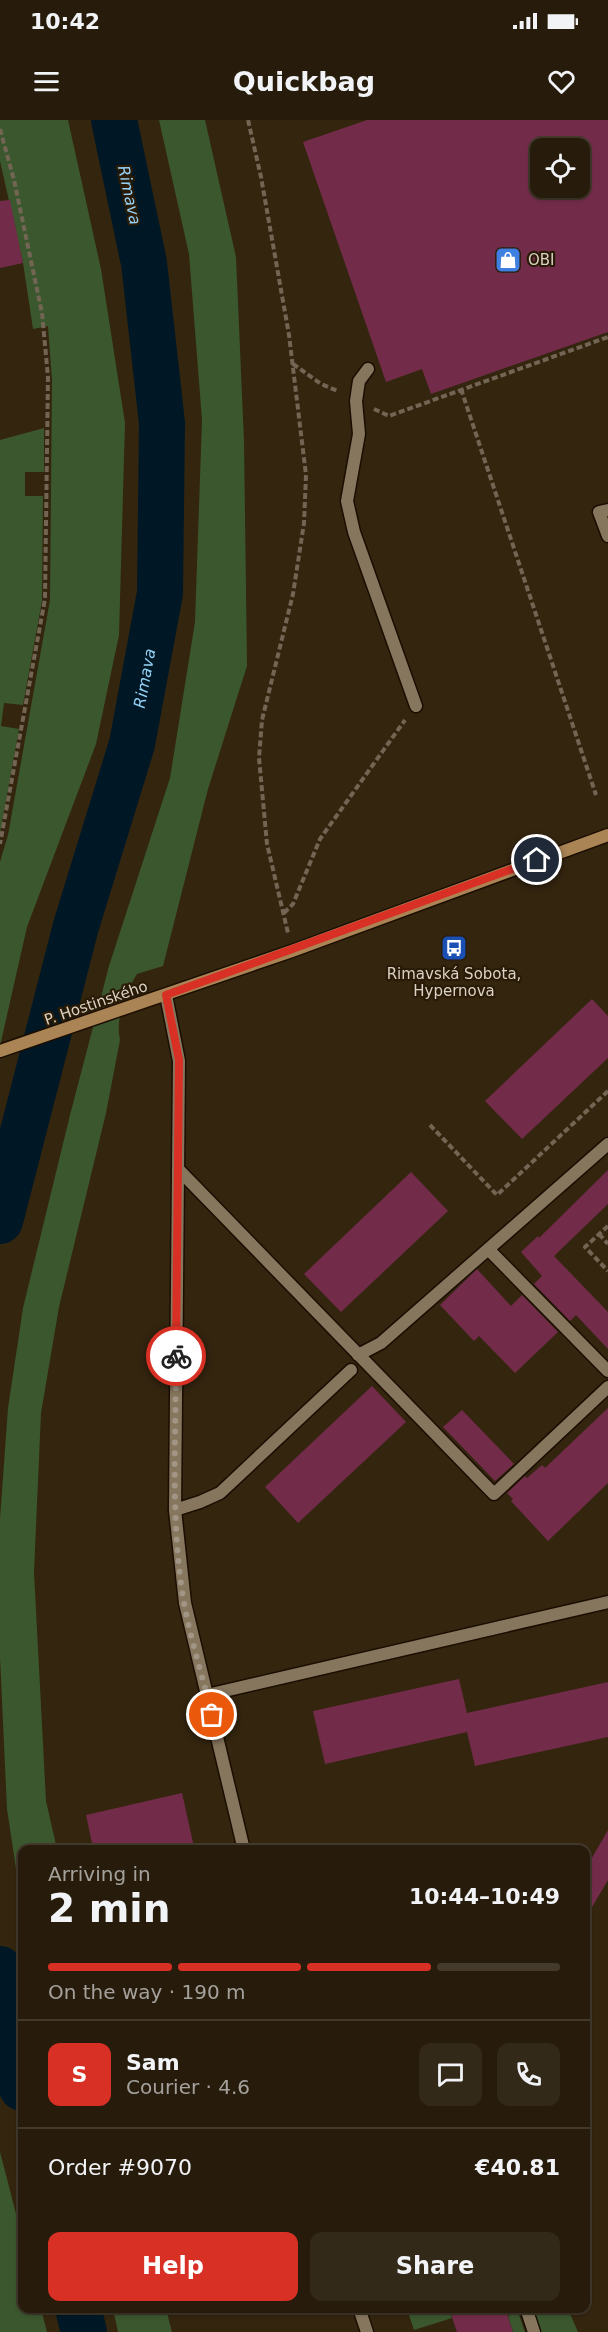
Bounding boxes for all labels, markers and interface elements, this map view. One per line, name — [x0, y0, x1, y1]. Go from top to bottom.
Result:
text: 10:42 — [30, 9, 100, 34]
icon: menu — [30, 65, 63, 98]
icon: heart — [545, 65, 578, 98]
text: Quickbag — [233, 66, 375, 97]
map controls — [530, 138, 590, 198]
button: locate — [530, 138, 590, 198]
water label: Rimava — [114, 164, 145, 227]
shop icon: OBI — [493, 245, 523, 275]
place label: OBI — [528, 251, 555, 269]
water label: Rimava — [130, 647, 160, 710]
pin — [511, 834, 562, 885]
icon: home — [520, 843, 553, 876]
bus stop icon: Rimavská Sobota, Hypernova — [439, 933, 469, 963]
place label: Rimavská Sobota, Hypernova — [387, 965, 521, 1000]
street label: P. Hostinského — [42, 977, 150, 1029]
courier — [146, 1326, 206, 1386]
icon: bike — [160, 1340, 193, 1373]
pin — [186, 1689, 237, 1740]
icon: bag — [195, 1698, 228, 1731]
text: Arriving in — [48, 1862, 151, 1886]
text: 10:44–10:49 — [409, 1884, 560, 1909]
text: 2 min — [48, 1886, 170, 1931]
text: On the way · 190 m — [48, 1980, 246, 2004]
button: chat — [419, 2043, 482, 2106]
button: phone — [497, 2043, 560, 2106]
text: Sam — [126, 2050, 180, 2075]
text: S — [72, 2062, 87, 2087]
text: Courier · 4.6 — [126, 2075, 250, 2099]
text: Order #9070 — [48, 2155, 192, 2180]
text: €40.81 — [475, 2155, 560, 2180]
button: Help — [48, 2232, 298, 2301]
button: Share — [310, 2232, 560, 2301]

